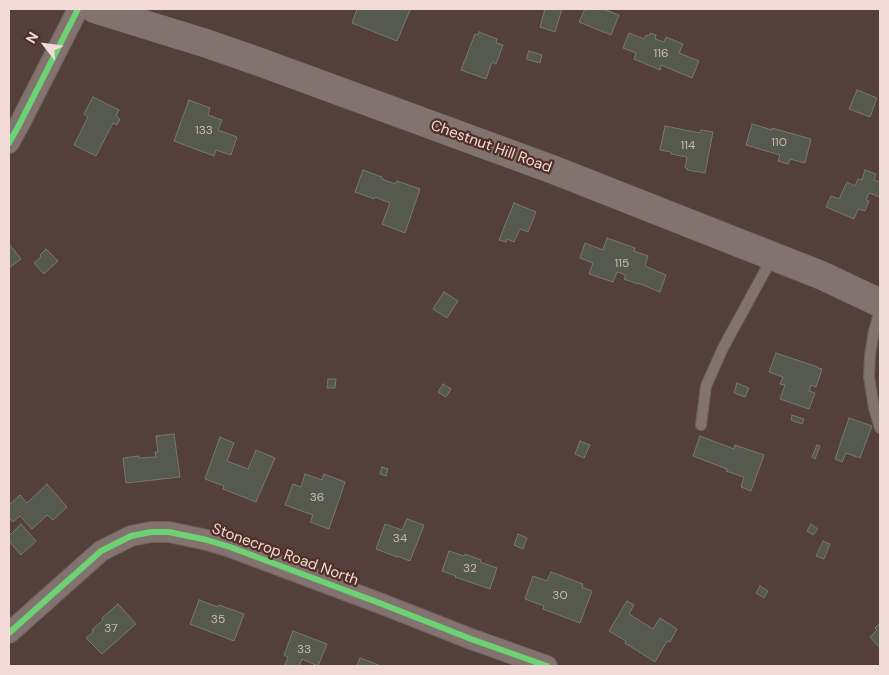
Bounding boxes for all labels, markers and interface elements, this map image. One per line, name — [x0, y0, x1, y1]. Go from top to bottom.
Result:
north arrow — [20, 20, 70, 70]
text: N — [22, 29, 42, 46]
house number: 116 — [653, 47, 669, 61]
street label: Chestnut Hill Road — [428, 117, 554, 177]
house number: 133 — [195, 124, 213, 138]
house number: 110 — [771, 136, 787, 150]
house number: 114 — [681, 139, 695, 153]
house number: 115 — [615, 257, 629, 271]
house number: 36 — [310, 491, 324, 505]
street label: Stonecrop Road North — [209, 520, 361, 590]
house number: 34 — [393, 532, 407, 546]
house number: 32 — [463, 562, 477, 576]
house number: 30 — [552, 589, 568, 603]
house number: 35 — [211, 613, 225, 627]
house number: 37 — [104, 622, 118, 636]
house number: 33 — [297, 643, 311, 657]

